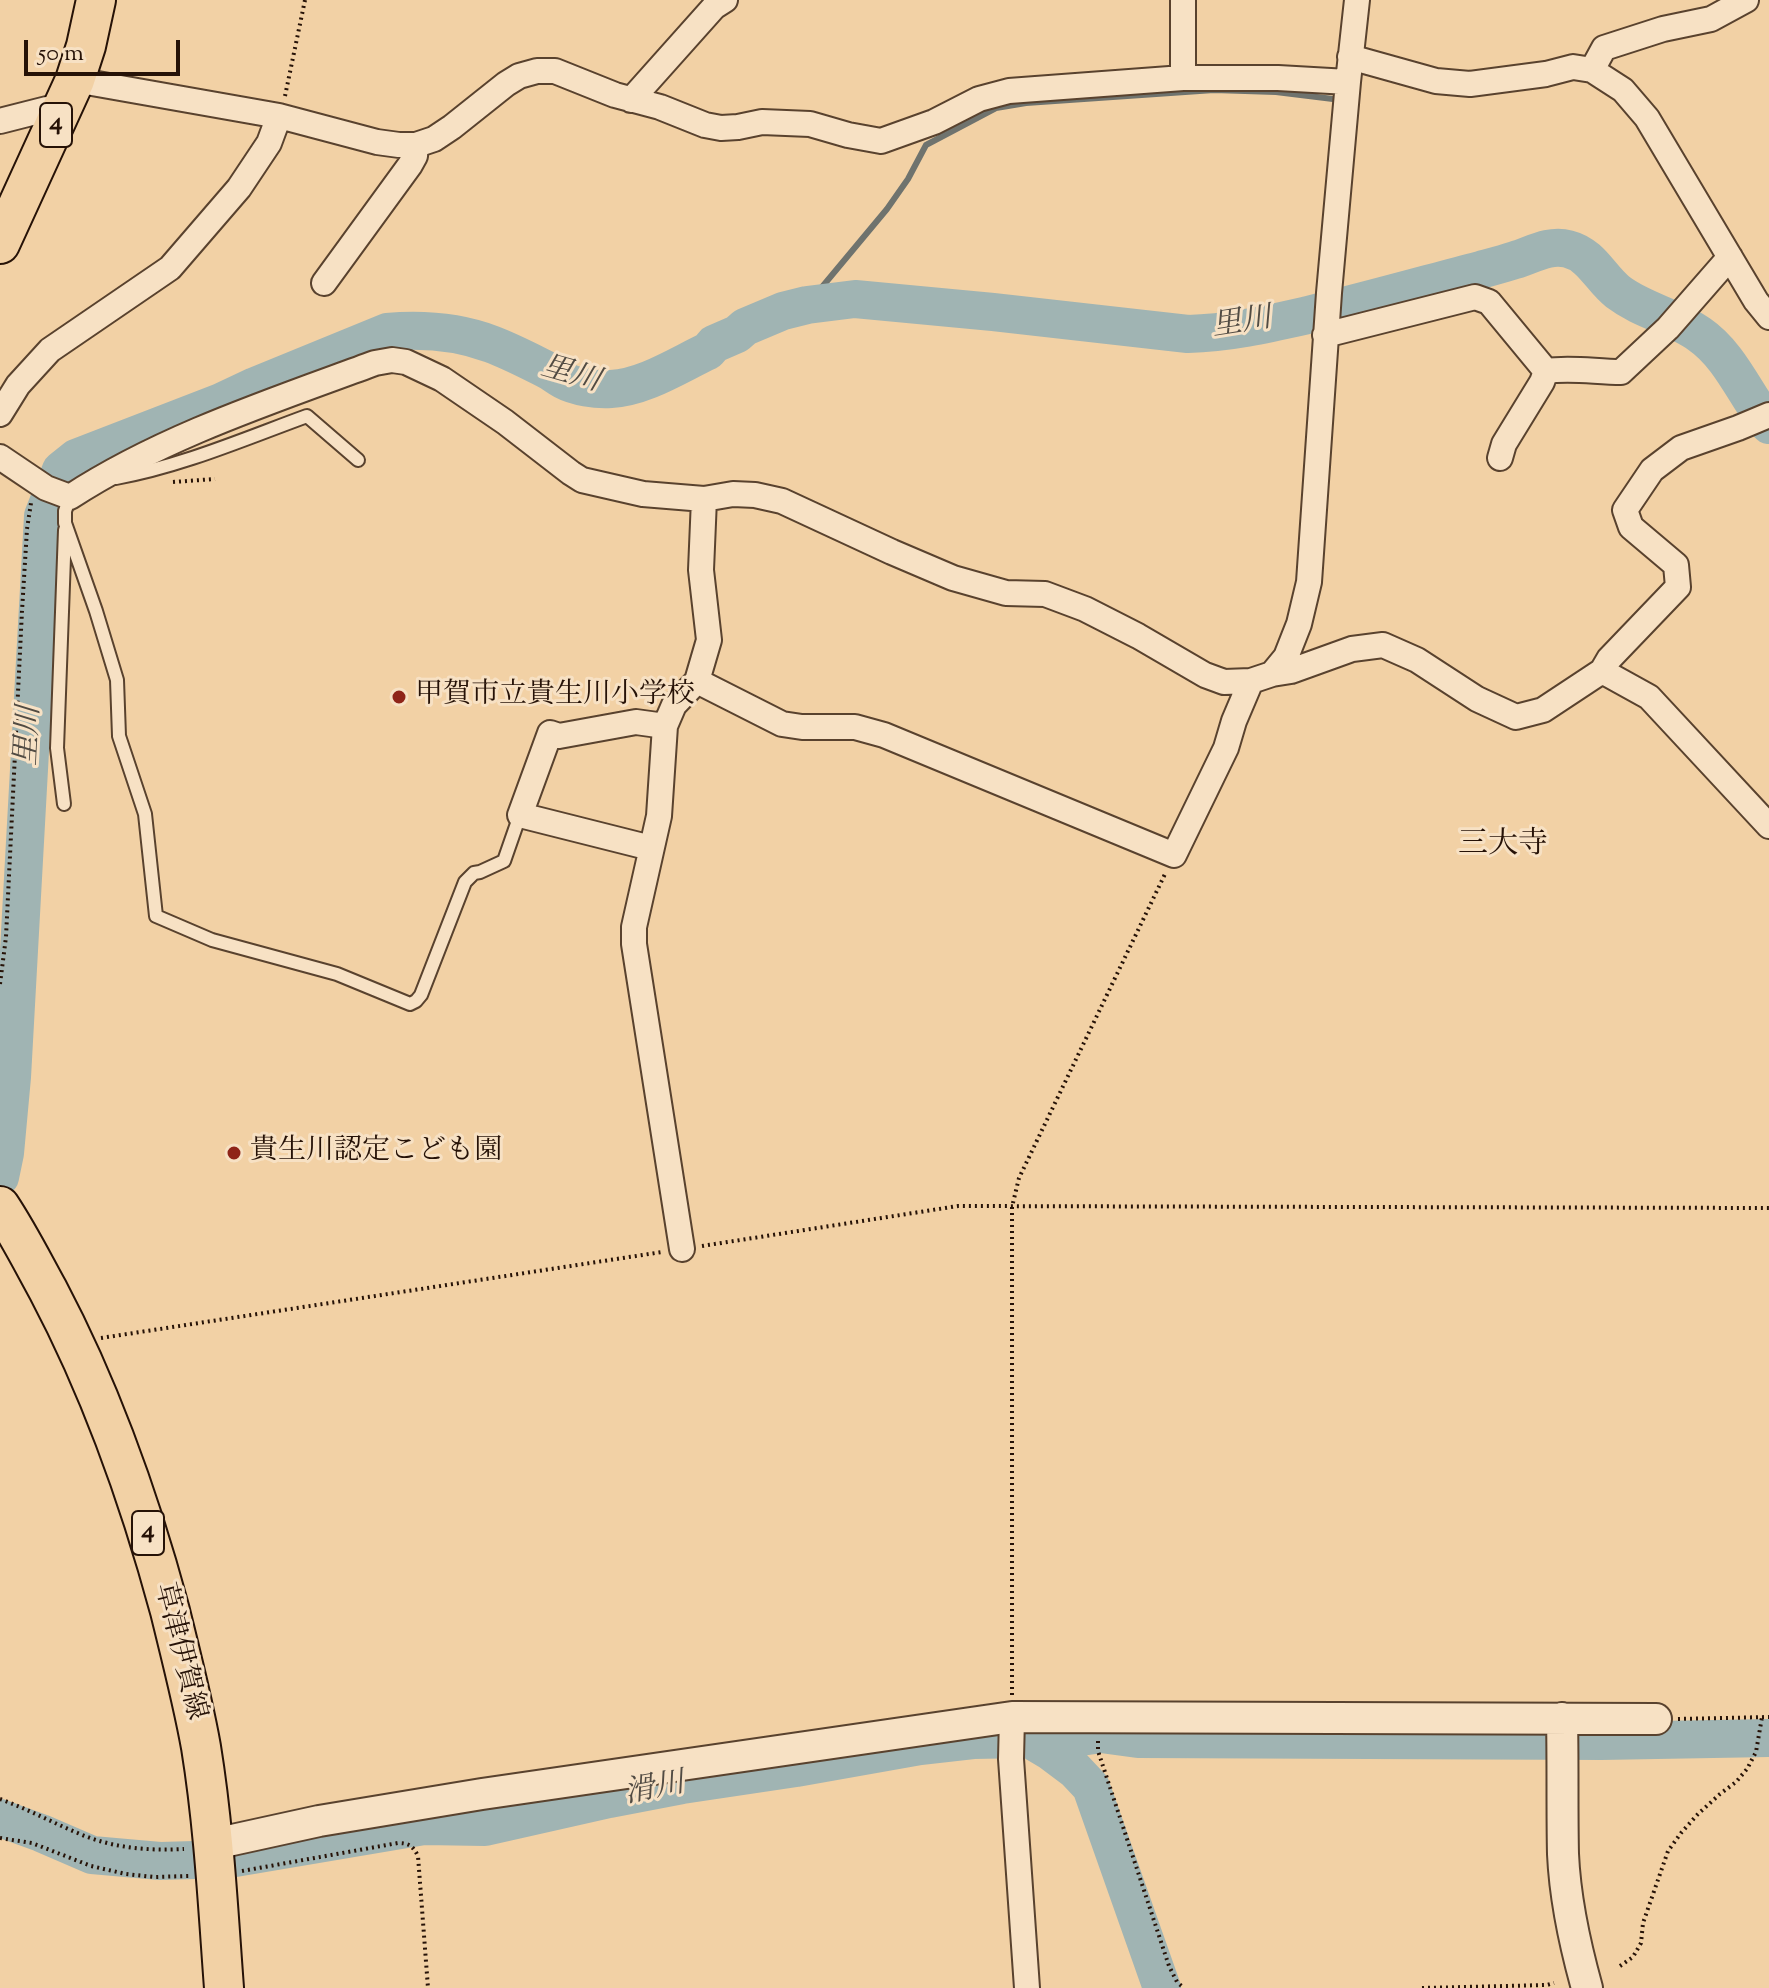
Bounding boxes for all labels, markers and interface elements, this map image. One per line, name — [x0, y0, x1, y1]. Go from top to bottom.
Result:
scale bar — [28, 24, 184, 74]
text: 50 m — [38, 37, 84, 71]
road number: 4 — [40, 103, 72, 147]
water label: 里川 — [1210, 303, 1274, 347]
water label: 里川 — [536, 351, 604, 403]
place label: 甲賀市立貴生川小学校 — [415, 680, 695, 714]
marker: 甲賀市立貴生川小学校 — [390, 688, 408, 706]
water label: 里川 — [11, 705, 51, 767]
district label: 三大寺 — [1458, 829, 1548, 865]
place label: 貴生川認定こども園 — [250, 1136, 502, 1170]
marker: 貴生川認定こども園 — [225, 1144, 243, 1162]
road number: 4 — [132, 1511, 164, 1555]
street label: 草津伊賀線 — [145, 1580, 211, 1724]
water label: 滑川 — [622, 1768, 688, 1814]

